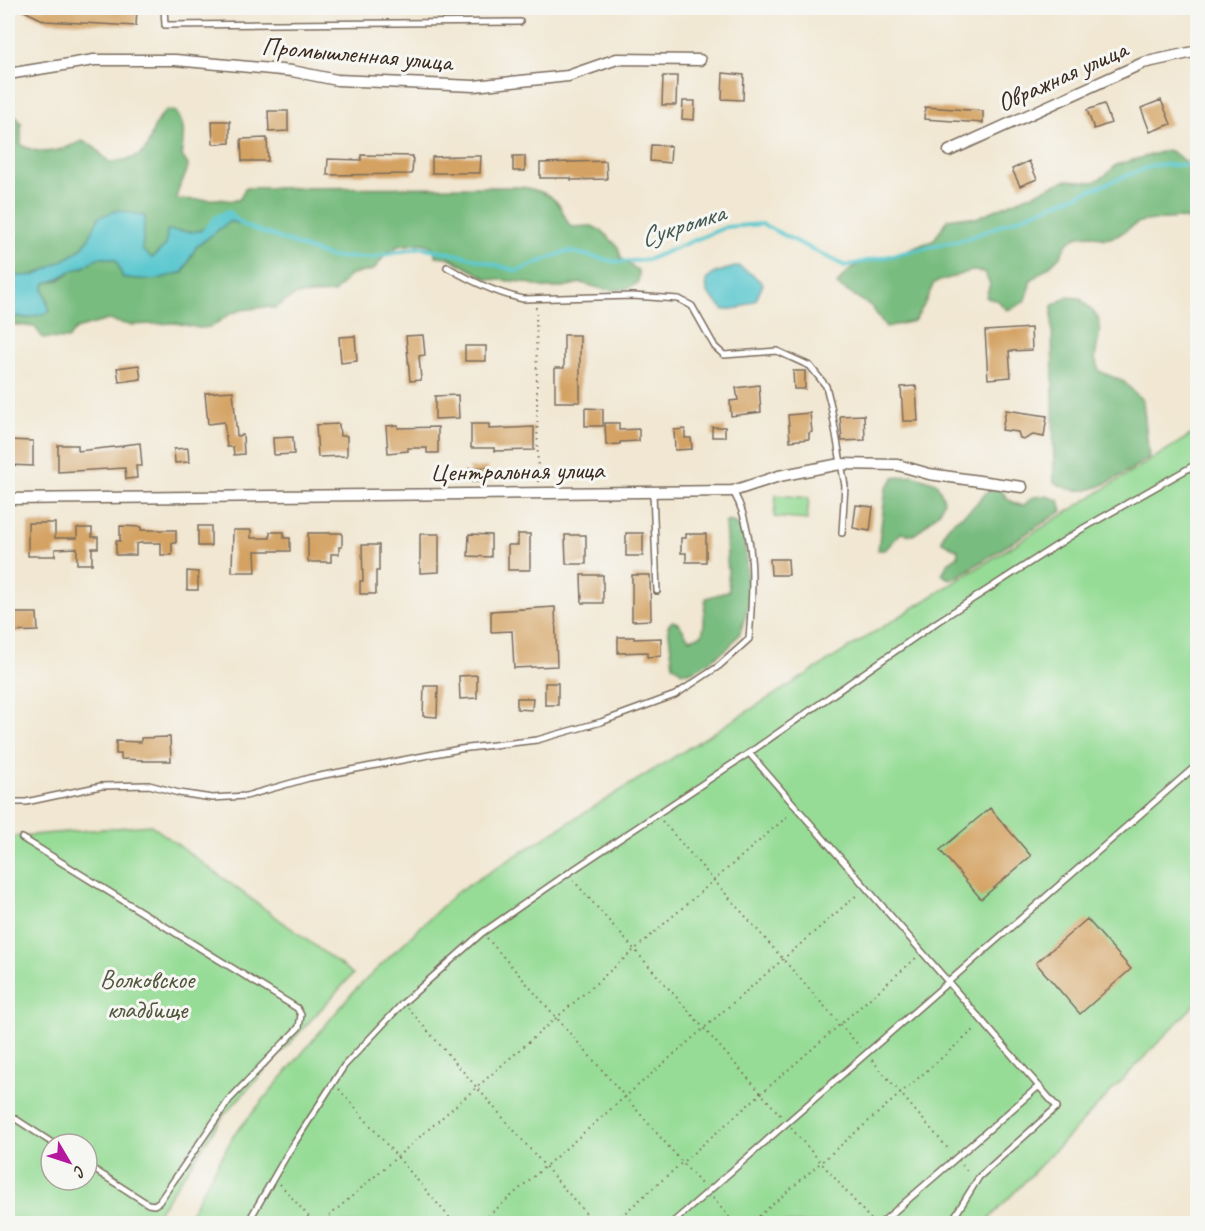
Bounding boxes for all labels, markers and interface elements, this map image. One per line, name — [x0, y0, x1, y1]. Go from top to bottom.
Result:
street label: Промышленная улица — [260, 29, 456, 79]
street label: Овражная улица — [992, 32, 1134, 119]
water label: Сукромка — [635, 194, 731, 255]
street label: Центральная улица — [430, 453, 606, 489]
park label: Волковское кладбище — [100, 963, 197, 1026]
north arrow — [39, 1132, 99, 1192]
text: С — [68, 1161, 90, 1182]

